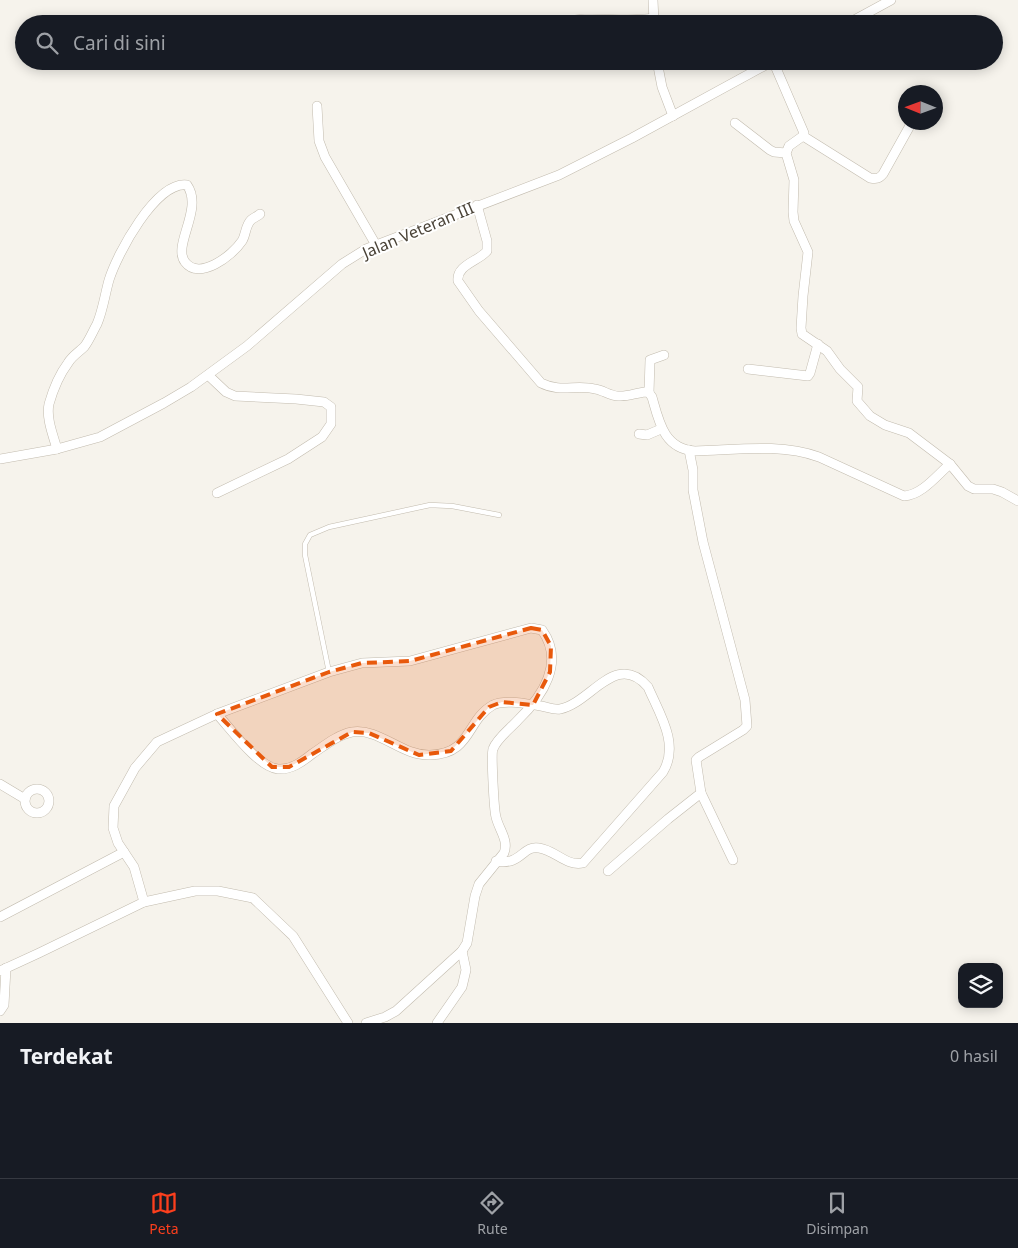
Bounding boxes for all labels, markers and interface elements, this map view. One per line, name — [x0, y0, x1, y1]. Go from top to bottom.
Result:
search box — [15, 15, 1003, 70]
icon: search — [33, 29, 61, 57]
text: Cari di sini — [73, 30, 166, 56]
north arrow — [898, 85, 943, 130]
street label: Jalan Veteran III — [357, 197, 477, 264]
map controls — [958, 963, 1003, 1008]
button: layers — [958, 963, 1003, 1008]
text: Terdekat — [20, 1042, 113, 1070]
text: 0 hasil — [950, 1045, 998, 1067]
tab: Peta — [149, 1189, 179, 1238]
tab: Rute — [477, 1189, 508, 1238]
tab: Disimpan — [806, 1189, 869, 1238]

